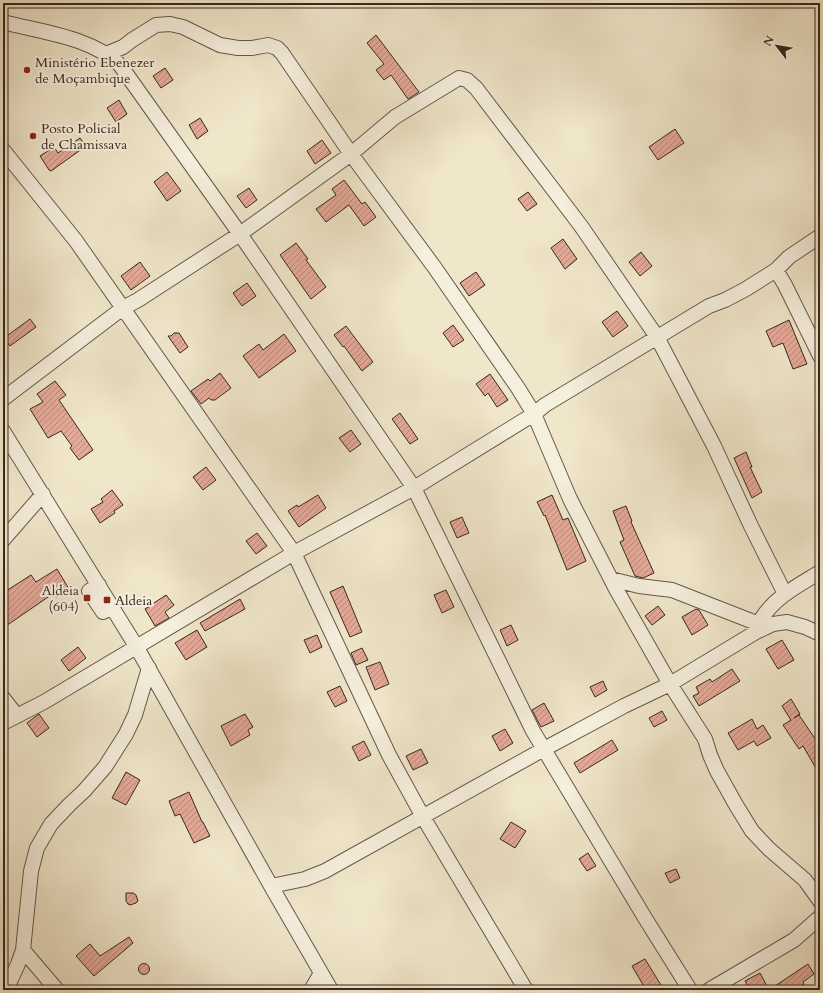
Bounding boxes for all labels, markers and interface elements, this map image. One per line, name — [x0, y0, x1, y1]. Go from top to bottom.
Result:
north arrow — [757, 26, 797, 66]
text: N — [760, 33, 778, 49]
place label: Ministério Ebenezer de Moçambique — [35, 53, 155, 88]
marker: Ministério Ebenezer de Moçambique — [22, 65, 32, 75]
place label: Posto Policial de Chamissava — [41, 119, 127, 154]
marker: Posto Policial de Chamissava — [28, 131, 38, 141]
place label: Aldeia (604) — [42, 581, 79, 616]
place label: Aldeia — [115, 591, 152, 610]
marker: Aldeia (604) — [82, 593, 92, 603]
marker: Aldeia — [102, 595, 112, 605]

